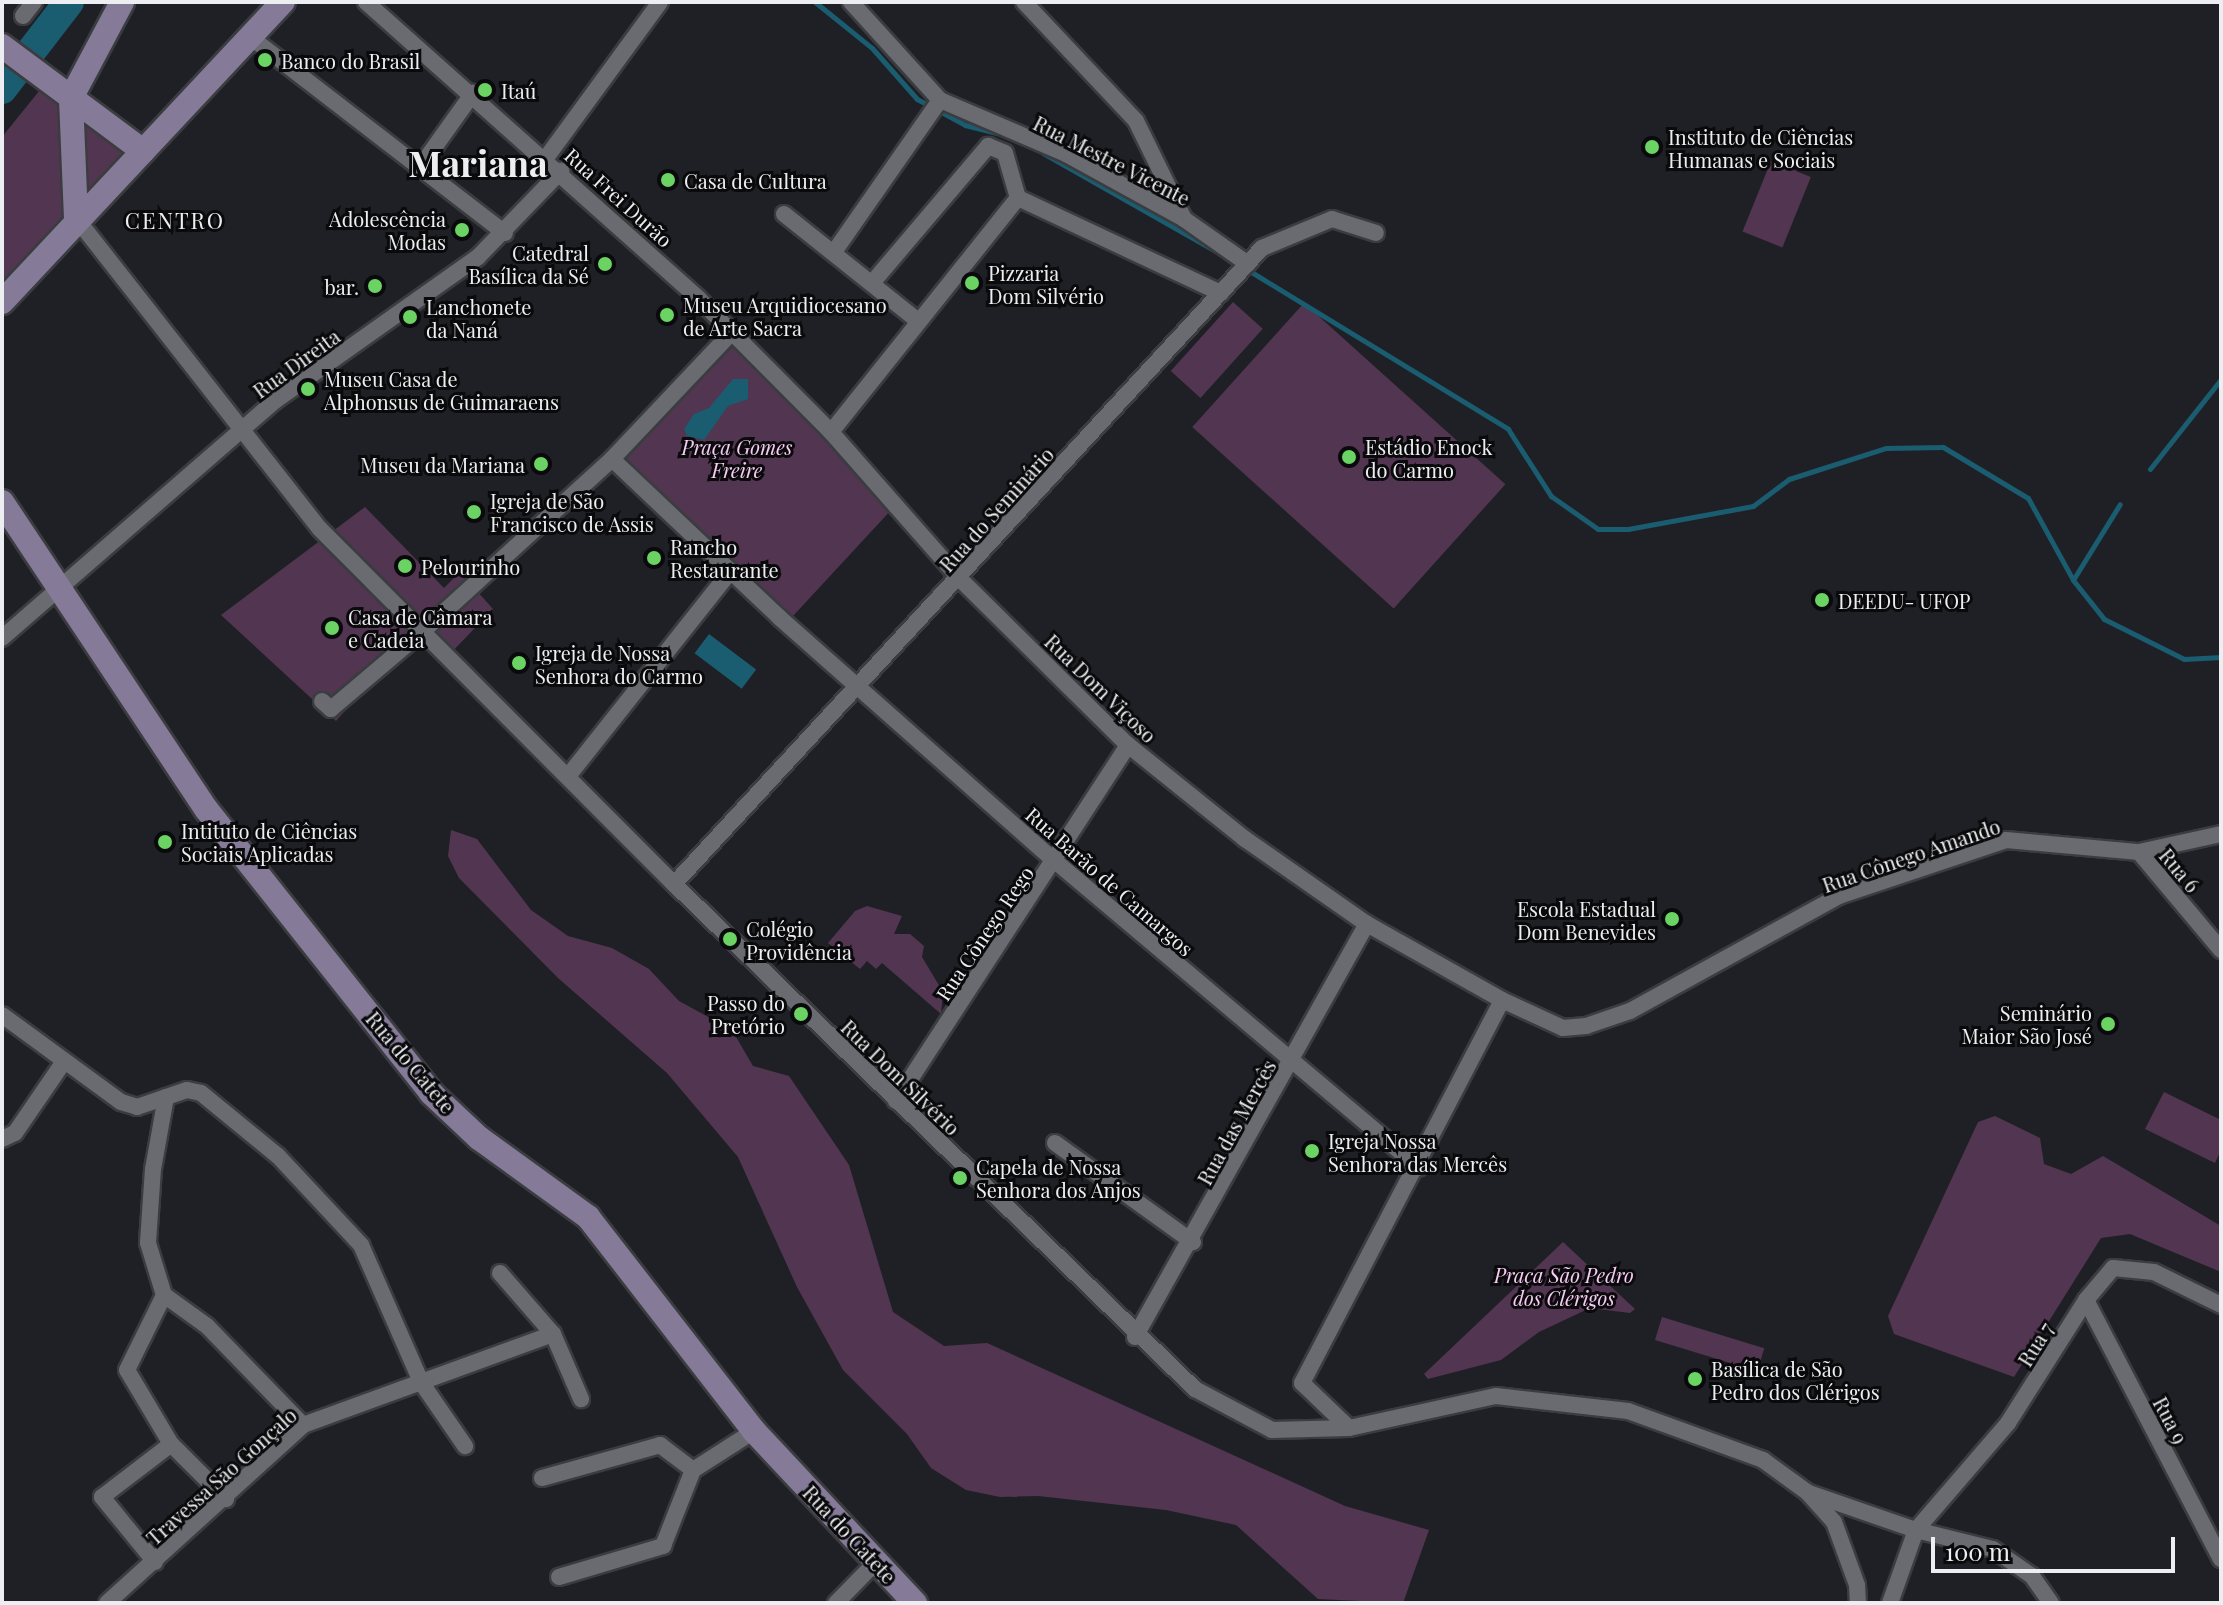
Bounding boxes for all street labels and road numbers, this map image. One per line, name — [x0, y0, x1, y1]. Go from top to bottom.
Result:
street label: Rua Mestre Vicente — [1029, 110, 1195, 210]
street label: Rua Frei Durão — [560, 142, 678, 252]
street label: Rua Direita — [248, 324, 344, 402]
street label: Rua do Seminário — [934, 442, 1058, 576]
street label: Rua Dom Viçoso — [1040, 629, 1162, 747]
street label: Rua Barão de Camargos — [1021, 802, 1199, 960]
street label: Rua Cônego Amando — [1818, 813, 2004, 897]
street label: Rua 6 — [2155, 843, 2205, 897]
street label: Rua Cônego Rego — [930, 861, 1038, 1005]
street label: Rua do Catete — [362, 1006, 460, 1118]
street label: Rua Dom Silvério — [837, 1014, 965, 1140]
street label: Rua das Mercês — [1192, 1055, 1280, 1189]
street label: Rua 7 — [2012, 1317, 2058, 1371]
street label: Rua 9 — [2149, 1392, 2193, 1448]
street label: Travessa São Gonçalo — [141, 1402, 301, 1550]
street label: Rua do Catete — [799, 1480, 901, 1588]

